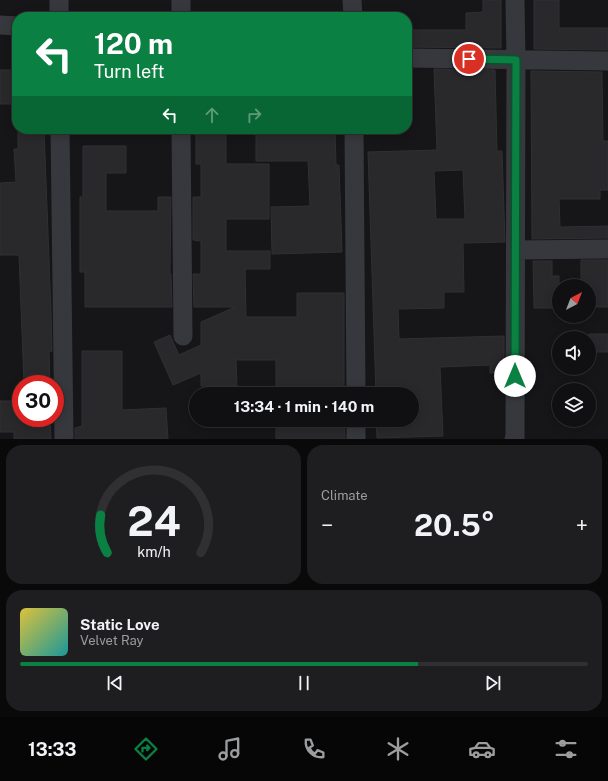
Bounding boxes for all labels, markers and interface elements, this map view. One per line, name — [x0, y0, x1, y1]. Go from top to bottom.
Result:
text: 120 m — [94, 27, 173, 60]
icon: left — [28, 28, 80, 80]
pin — [452, 42, 486, 76]
icon: arrive — [458, 48, 480, 70]
text: Turn left — [94, 61, 164, 82]
icon: left — [159, 104, 181, 126]
icon: ahead — [201, 104, 223, 126]
icon: right — [243, 104, 265, 126]
north arrow — [552, 279, 596, 323]
map controls — [552, 279, 596, 427]
button: sound — [552, 331, 596, 375]
position arrow — [494, 355, 536, 397]
speed limit sign: 30 — [12, 375, 64, 427]
button: layers — [552, 383, 596, 427]
text: 13:34 · 1 min · 140 m — [234, 398, 374, 415]
text: Climate — [321, 488, 368, 503]
text: 24 — [127, 495, 180, 544]
text: 20.5° — [414, 507, 495, 543]
text: − — [321, 512, 333, 538]
text: + — [576, 512, 588, 538]
text: km/h — [137, 542, 170, 559]
text: Static Love — [80, 616, 160, 633]
text: Velvet Ray — [80, 633, 144, 648]
icon: previous — [104, 672, 126, 694]
icon: pause — [293, 672, 315, 694]
icon: next — [482, 672, 504, 694]
icon: directions — [132, 735, 160, 763]
icon: music — [216, 735, 244, 763]
icon: phone — [300, 735, 328, 763]
icon: climate — [384, 735, 412, 763]
icon: car — [468, 735, 496, 763]
icon: filters — [552, 735, 580, 763]
text: 13:33 — [28, 739, 76, 760]

